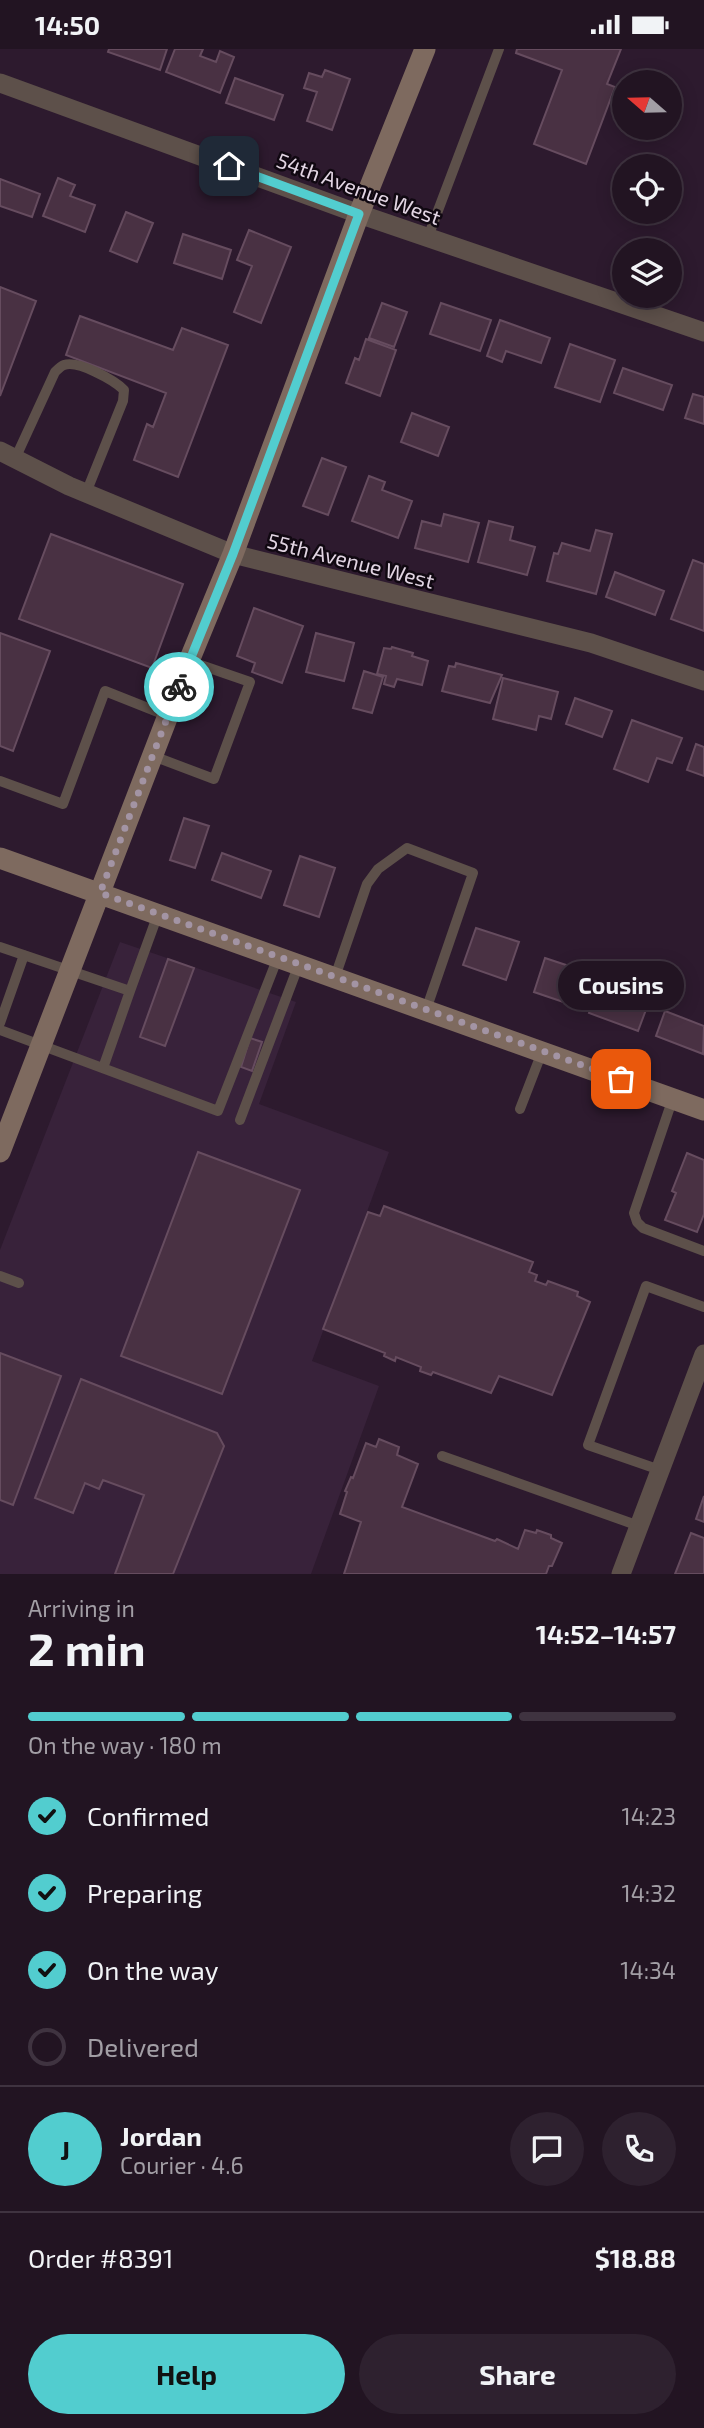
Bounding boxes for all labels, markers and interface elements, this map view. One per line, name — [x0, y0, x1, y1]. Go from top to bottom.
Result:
text: 14:50 — [35, 9, 100, 40]
north arrow — [612, 70, 682, 140]
map controls — [612, 70, 682, 308]
pin — [199, 136, 259, 196]
icon: home — [210, 147, 248, 185]
street label: 54th Avenue West — [274, 147, 444, 229]
button: locate — [612, 154, 682, 224]
button: layers — [612, 238, 682, 308]
street label: 55th Avenue West — [265, 527, 437, 593]
courier — [144, 652, 214, 722]
icon: bike — [160, 668, 198, 706]
callout: Cousins — [558, 960, 684, 1009]
text: Cousins — [578, 971, 664, 999]
pin — [591, 1049, 651, 1109]
icon: bag — [602, 1060, 640, 1098]
text: Arriving in — [28, 1594, 135, 1622]
text: 14:52–14:57 — [536, 1618, 676, 1649]
text: 2 min — [28, 1620, 146, 1675]
text: On the way · 180 m — [28, 1731, 222, 1759]
icon: check — [28, 1797, 66, 1835]
text: Confirmed — [87, 1800, 210, 1831]
text: 14:23 — [622, 1802, 676, 1830]
icon: check — [28, 1874, 66, 1912]
text: Preparing — [87, 1877, 202, 1908]
text: 14:32 — [622, 1879, 676, 1907]
icon: check — [28, 1951, 66, 1989]
text: On the way — [87, 1954, 218, 1985]
text: 14:34 — [620, 1956, 676, 1984]
text: Delivered — [87, 2031, 199, 2062]
button: chat — [510, 2112, 584, 2186]
button: phone — [602, 2112, 676, 2186]
text: Jordan — [120, 2120, 202, 2151]
text: J — [60, 2134, 70, 2165]
text: Courier · 4.6 — [120, 2151, 244, 2179]
text: Order #8391 — [28, 2242, 173, 2273]
text: $18.88 — [595, 2242, 676, 2273]
button: Help — [28, 2334, 345, 2414]
button: Share — [359, 2334, 676, 2414]

